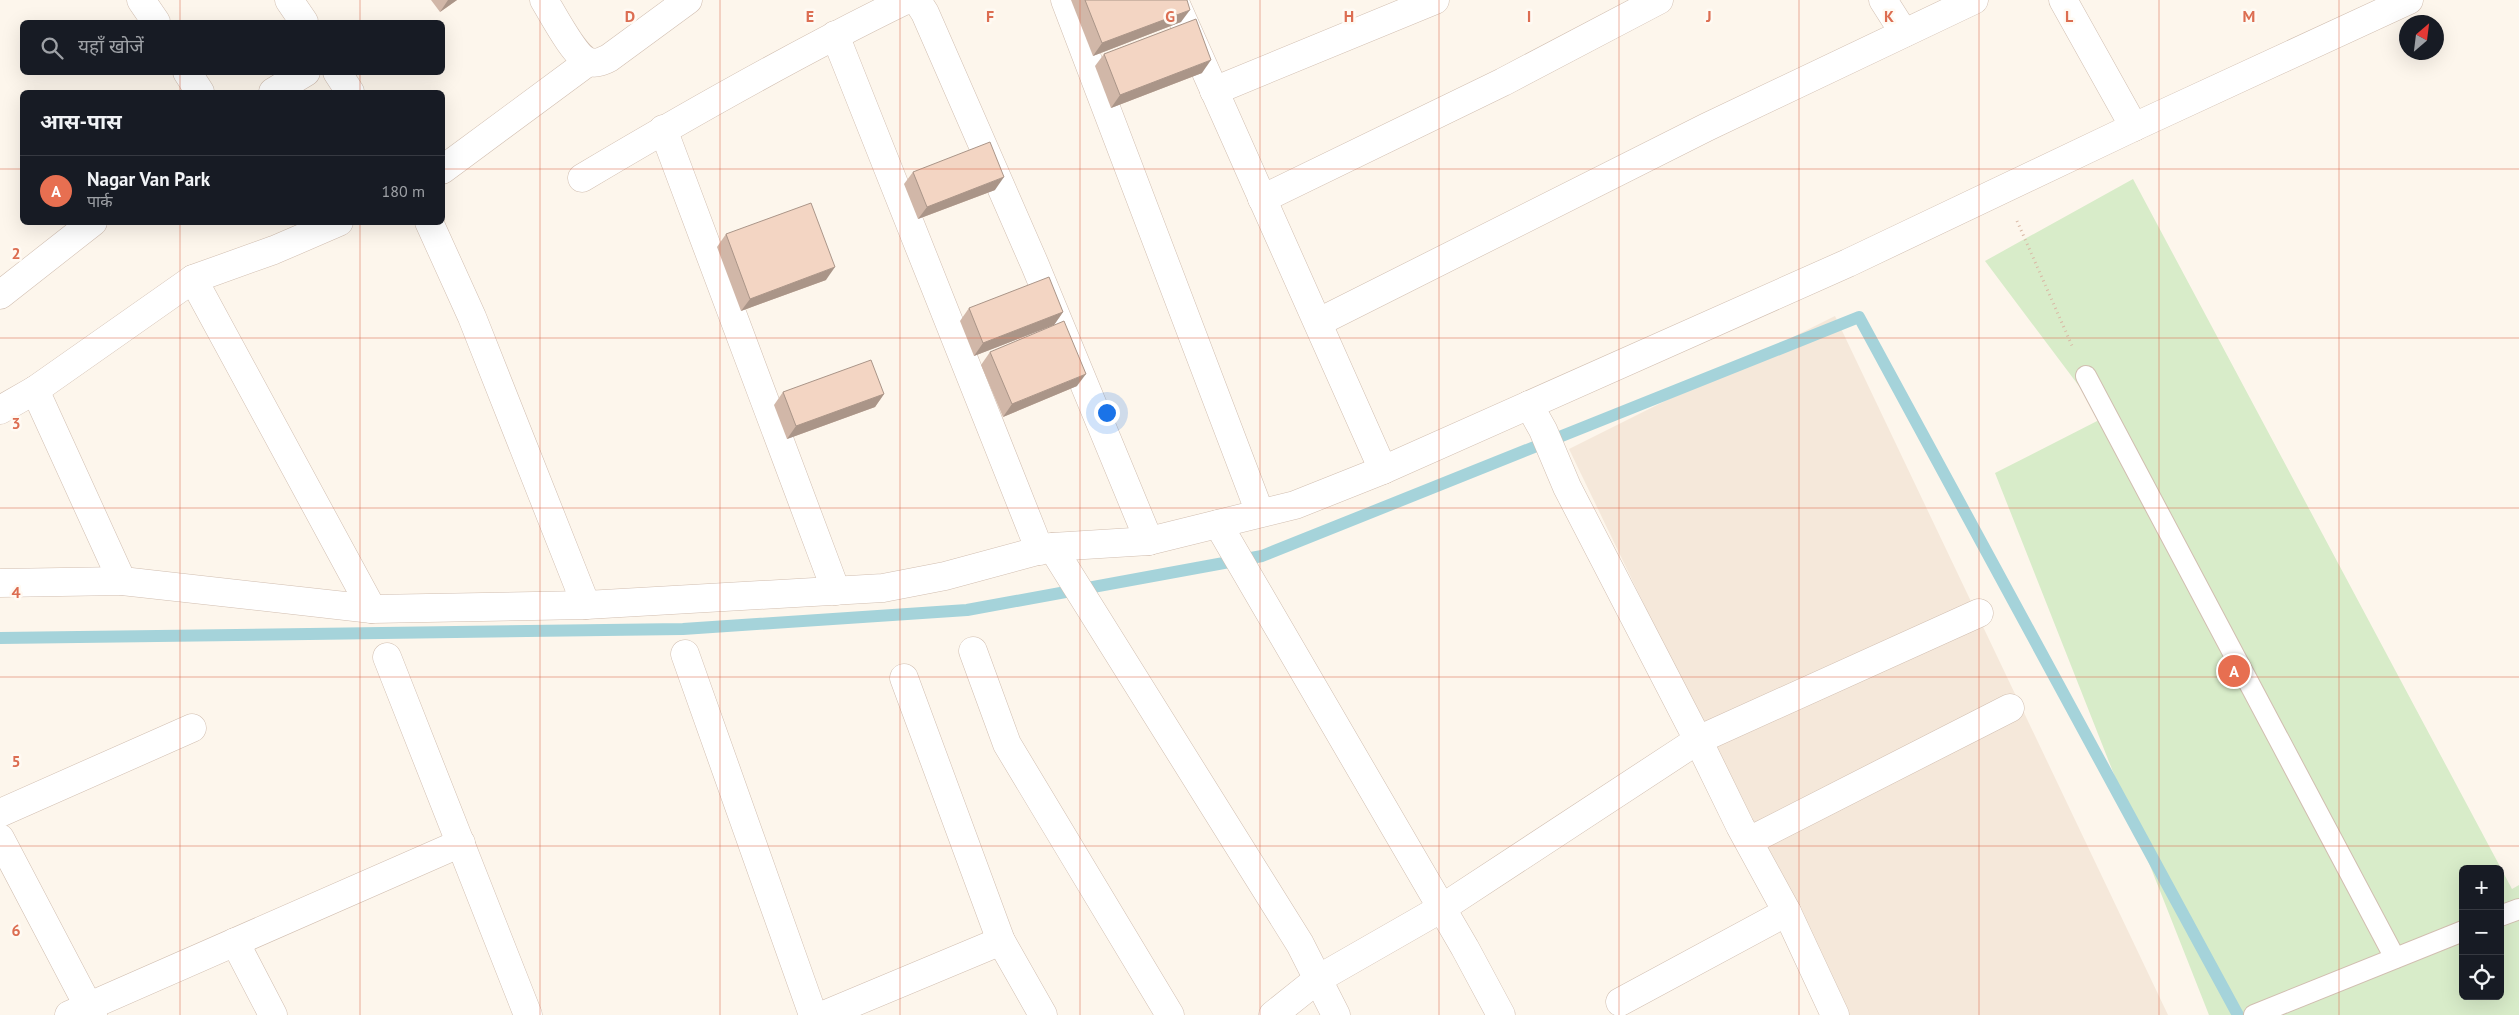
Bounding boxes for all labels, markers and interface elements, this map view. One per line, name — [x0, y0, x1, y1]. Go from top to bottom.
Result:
text: D — [625, 6, 635, 26]
text: E — [806, 6, 814, 26]
text: F — [986, 6, 994, 26]
text: G — [1165, 6, 1175, 26]
text: H — [1344, 6, 1354, 26]
text: I — [1527, 6, 1531, 26]
text: J — [1705, 6, 1712, 26]
text: K — [1884, 6, 1894, 26]
text: L — [2065, 6, 2074, 26]
text: M — [2243, 6, 2255, 26]
north arrow — [2399, 15, 2444, 60]
search box — [20, 20, 445, 75]
icon: search — [38, 34, 66, 62]
text: यहाँ खोजें — [78, 34, 144, 58]
text: आस-पास — [40, 108, 122, 135]
text: Nagar Van Park — [87, 167, 210, 191]
text: A — [51, 181, 61, 201]
text: 180 m — [382, 181, 425, 201]
text: पार्क — [87, 191, 113, 211]
text: 2 — [11, 243, 21, 263]
your location — [1094, 400, 1120, 426]
text: 3 — [11, 413, 21, 433]
text: 4 — [11, 582, 21, 602]
pin: A — [2218, 652, 2250, 690]
text: 5 — [11, 751, 21, 771]
map controls — [2459, 865, 2504, 1000]
button: + — [2459, 865, 2504, 910]
button: − — [2459, 910, 2504, 955]
text: 6 — [11, 920, 21, 940]
button: locate — [2459, 955, 2504, 1000]

